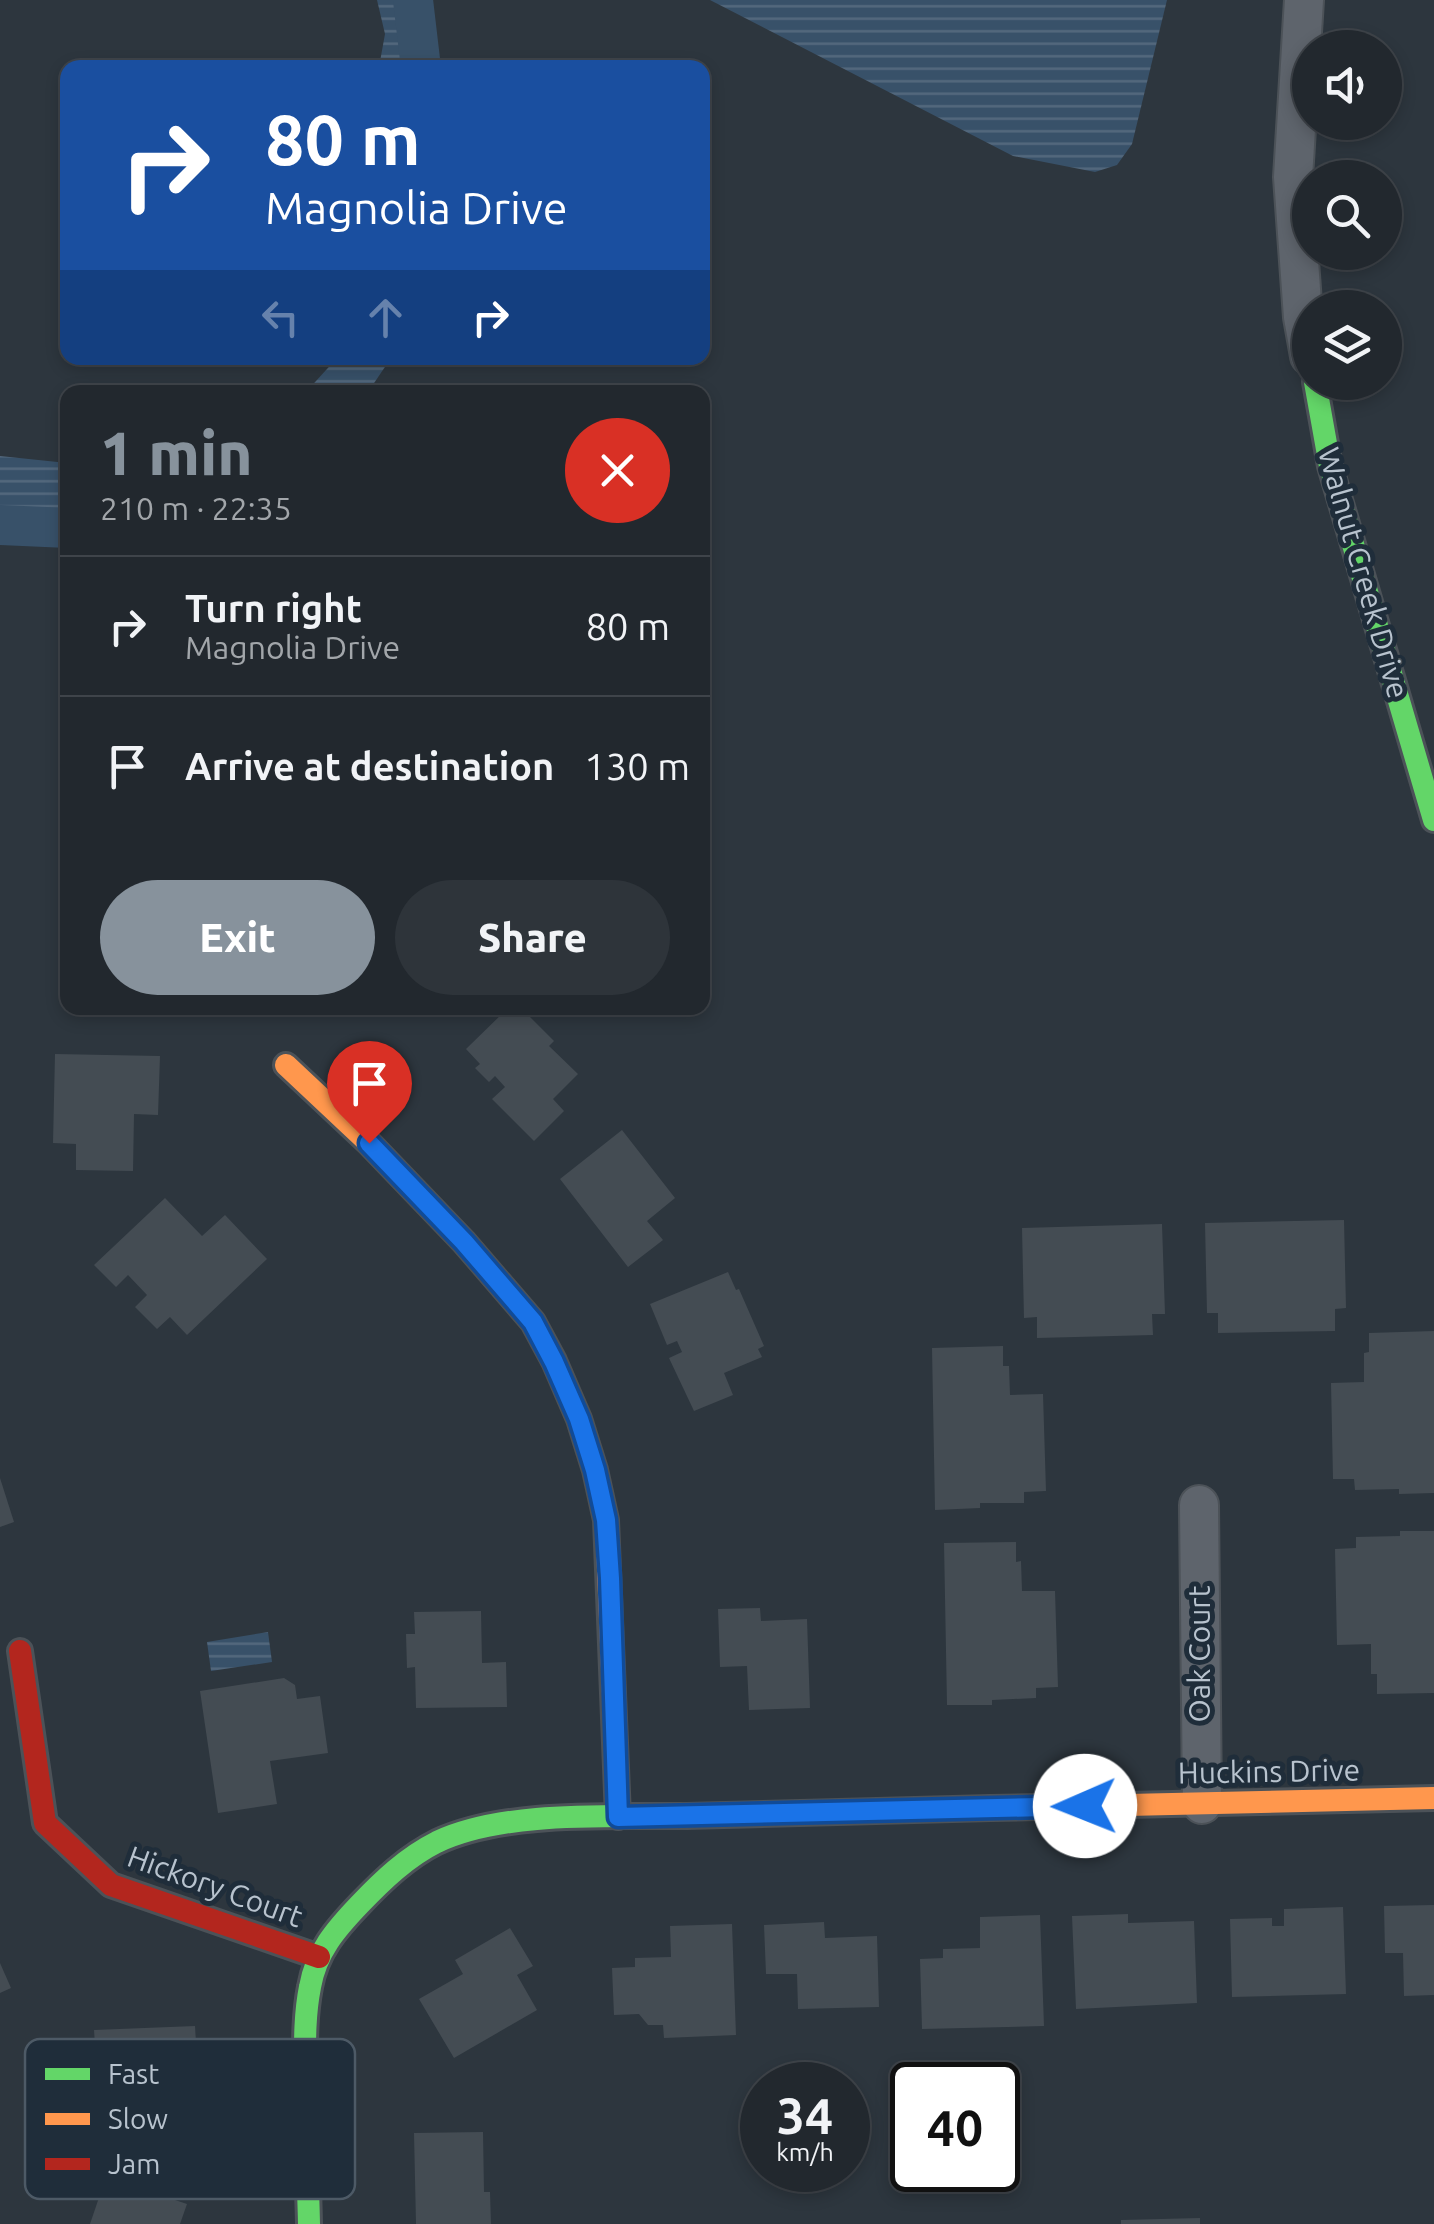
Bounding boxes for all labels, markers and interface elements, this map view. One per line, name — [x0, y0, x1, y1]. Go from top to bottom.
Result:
map controls — [1292, 30, 1402, 400]
button: sound — [1292, 30, 1402, 140]
icon: right — [100, 100, 230, 230]
text: 80 m — [265, 100, 421, 178]
button: search — [1292, 160, 1402, 270]
text: Magnolia Drive — [265, 182, 568, 233]
icon: left — [253, 290, 308, 345]
icon: ahead — [358, 290, 413, 345]
icon: right — [463, 290, 518, 345]
button: layers — [1292, 290, 1402, 400]
button: close — [565, 418, 670, 523]
text: 1 min — [100, 419, 253, 486]
street label: Walnut Creek Drive — [1312, 443, 1416, 702]
text: 210 m · 22:35 — [100, 490, 292, 526]
text: Turn right — [185, 587, 362, 629]
icon: right — [100, 599, 155, 654]
text: 80 m — [586, 605, 670, 647]
text: Magnolia Drive — [185, 629, 400, 665]
icon: arrive — [100, 739, 155, 794]
text: Arrive at destination — [185, 745, 554, 787]
text: 130 m — [584, 745, 690, 787]
button: Exit — [100, 880, 375, 995]
button: Share — [395, 880, 670, 995]
pin — [327, 1041, 412, 1144]
icon: arrive — [342, 1056, 397, 1111]
street label: Oak Court — [1182, 1585, 1216, 1722]
street label: Huckins Drive — [1178, 1752, 1360, 1790]
position arrow — [1033, 1754, 1137, 1858]
street label: Hickory Court — [123, 1839, 308, 1934]
legend — [25, 2039, 355, 2199]
text: Fast — [108, 2058, 159, 2089]
speed limit sign: 40 — [890, 2062, 1020, 2192]
text: 34 — [777, 2087, 833, 2143]
text: Slow — [108, 2103, 168, 2134]
text: km/h — [776, 2138, 834, 2166]
text: Jam — [108, 2148, 160, 2179]

